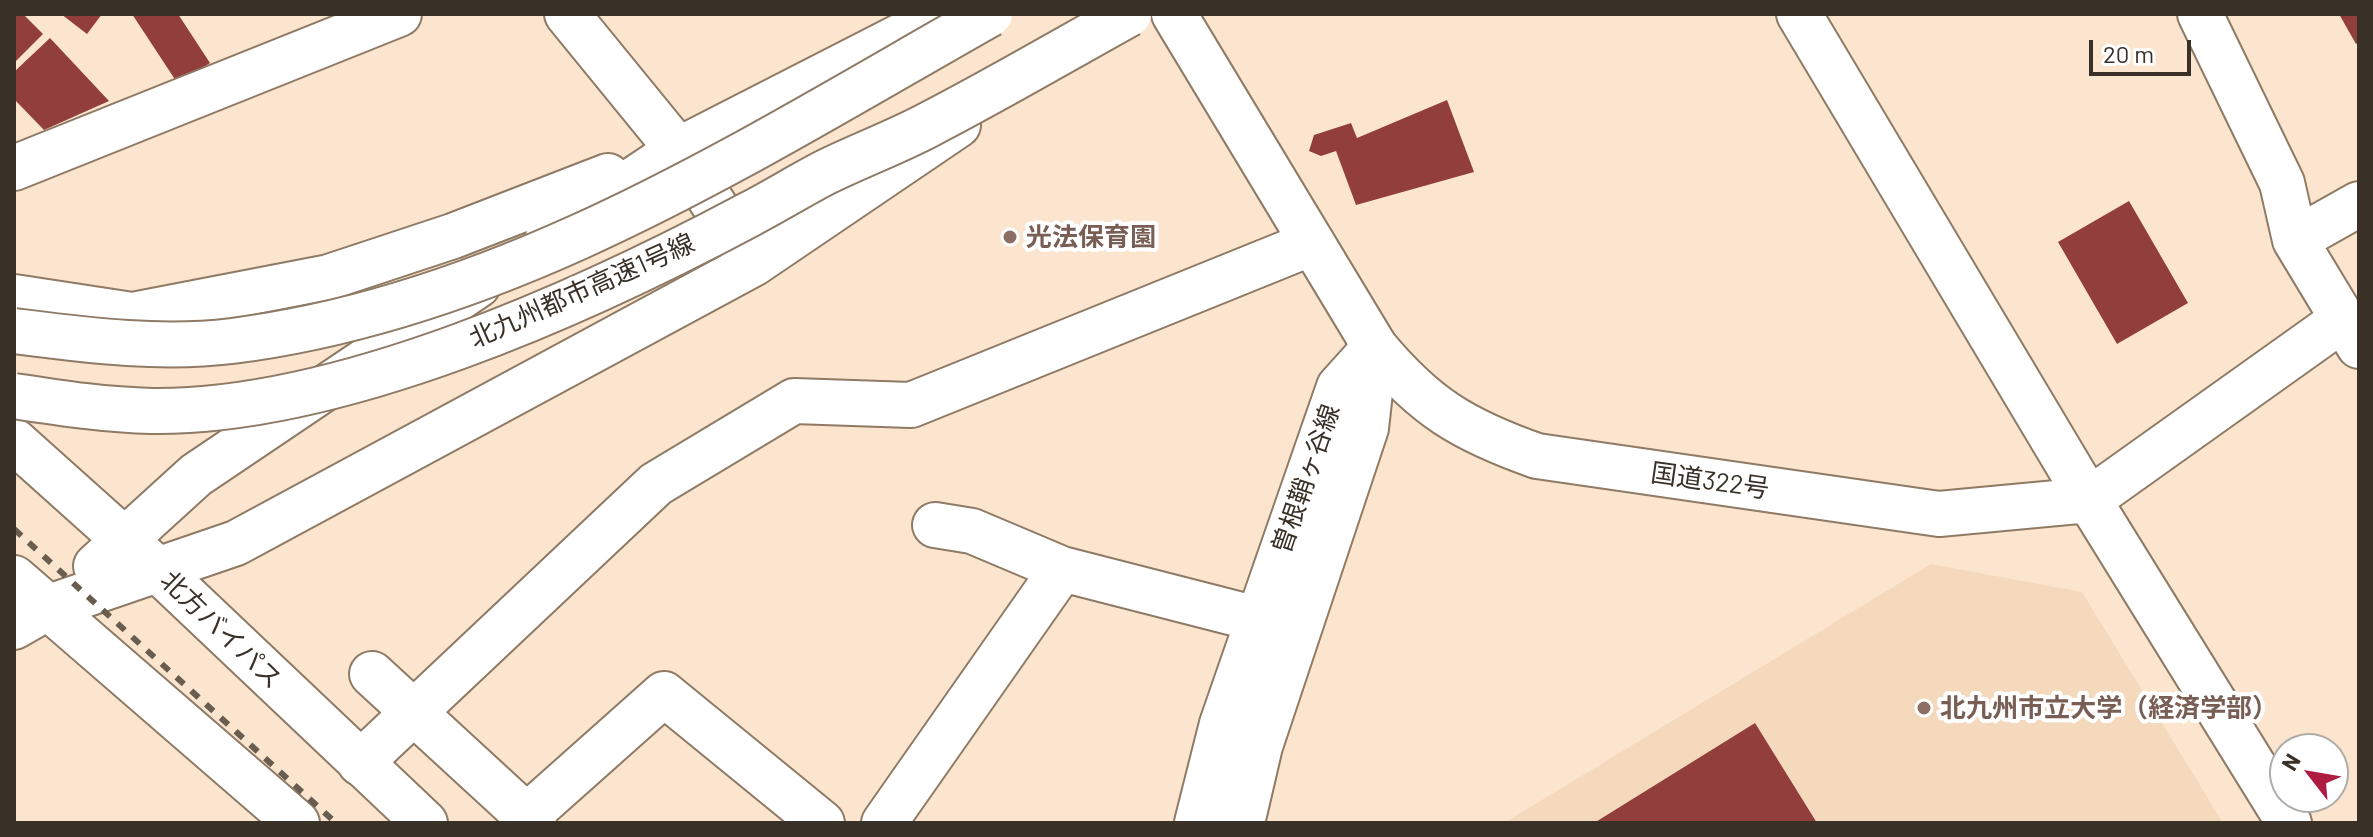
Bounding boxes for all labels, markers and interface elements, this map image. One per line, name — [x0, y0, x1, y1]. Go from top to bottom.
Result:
scale bar — [2093, 24, 2195, 74]
text: 20 m — [2103, 39, 2154, 68]
place label: 光法保育園 — [1026, 221, 1156, 253]
street label: 北九州都市高速1号線 — [465, 227, 699, 355]
marker: 光法保育園 — [1001, 228, 1019, 246]
street label: 曽根鞘ヶ谷線 — [1266, 400, 1346, 558]
street label: 国道322号 — [1649, 457, 1771, 505]
street label: 北方バイパス — [154, 565, 288, 695]
place label: 北九州市立大学（経済学部） — [1940, 692, 2278, 724]
marker: 北九州市立大学（経済学部） — [1915, 699, 1933, 717]
north arrow — [2269, 733, 2349, 813]
text: N — [2275, 749, 2305, 775]

